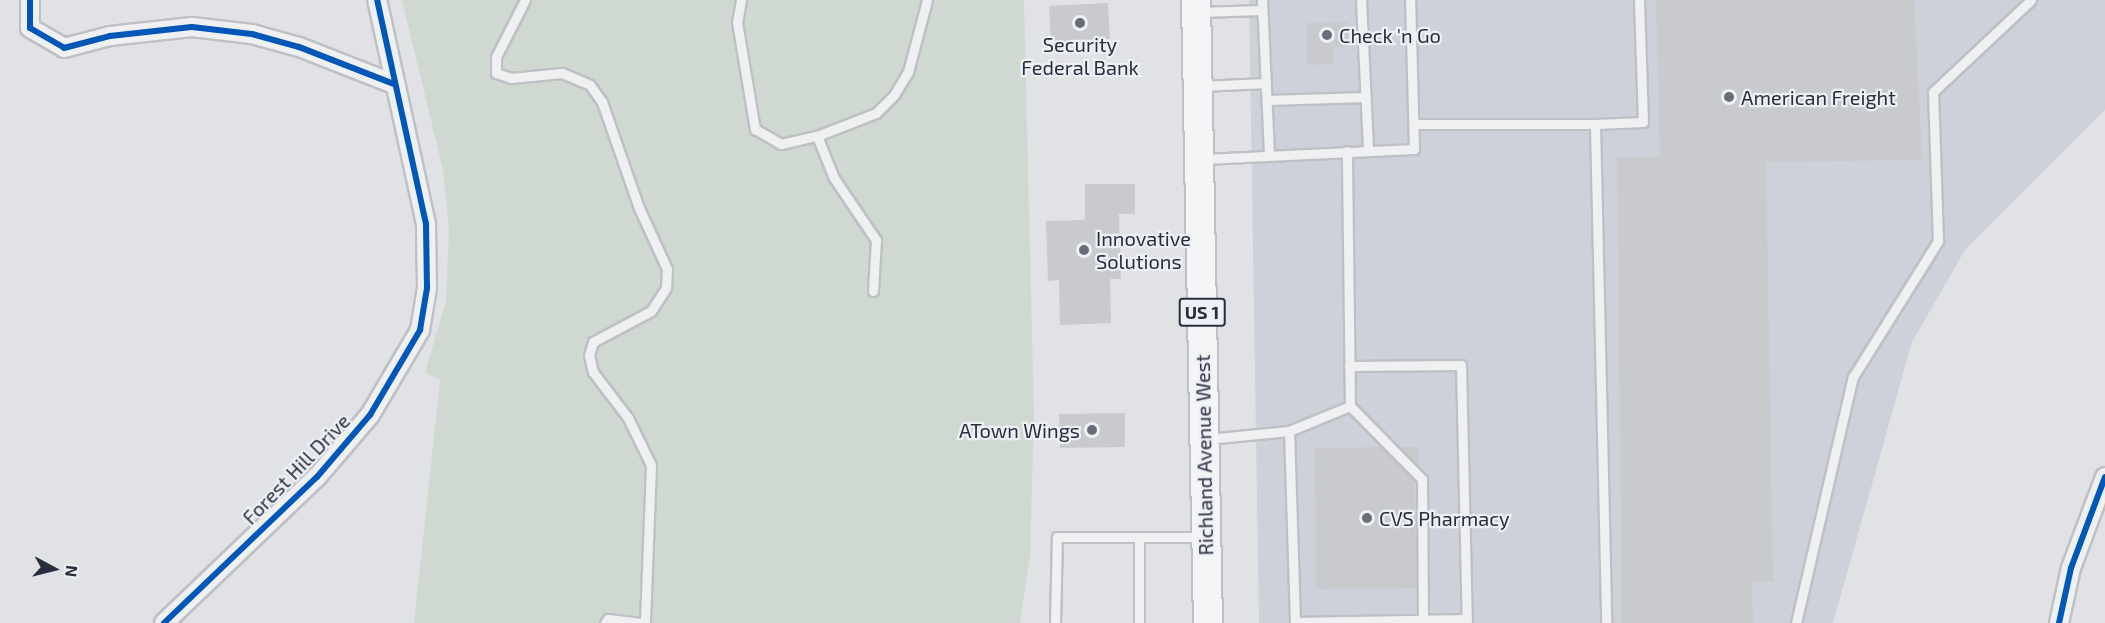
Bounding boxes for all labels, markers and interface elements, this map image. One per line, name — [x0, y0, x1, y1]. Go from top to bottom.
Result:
marker: Security Federal Bank — [1073, 16, 1087, 30]
place label: Check 'n Go — [1339, 23, 1441, 47]
marker: Check 'n Go — [1320, 28, 1334, 42]
place label: Security Federal Bank — [1021, 33, 1139, 80]
place label: American Freight — [1741, 85, 1896, 109]
marker: American Freight — [1722, 90, 1736, 104]
place label: Innovative Solutions — [1096, 226, 1191, 273]
marker: Innovative Solutions — [1077, 243, 1091, 257]
road number: US 1 — [1178, 297, 1226, 327]
street label: Richland Avenue West — [1190, 354, 1218, 556]
street label: Forest Hill Drive — [237, 409, 355, 529]
place label: ATown Wings — [959, 418, 1080, 442]
marker: ATown Wings — [1085, 423, 1099, 437]
place label: CVS Pharmacy — [1379, 506, 1510, 530]
marker: CVS Pharmacy — [1360, 511, 1374, 525]
north arrow — [24, 539, 84, 599]
text: N — [62, 564, 82, 578]

